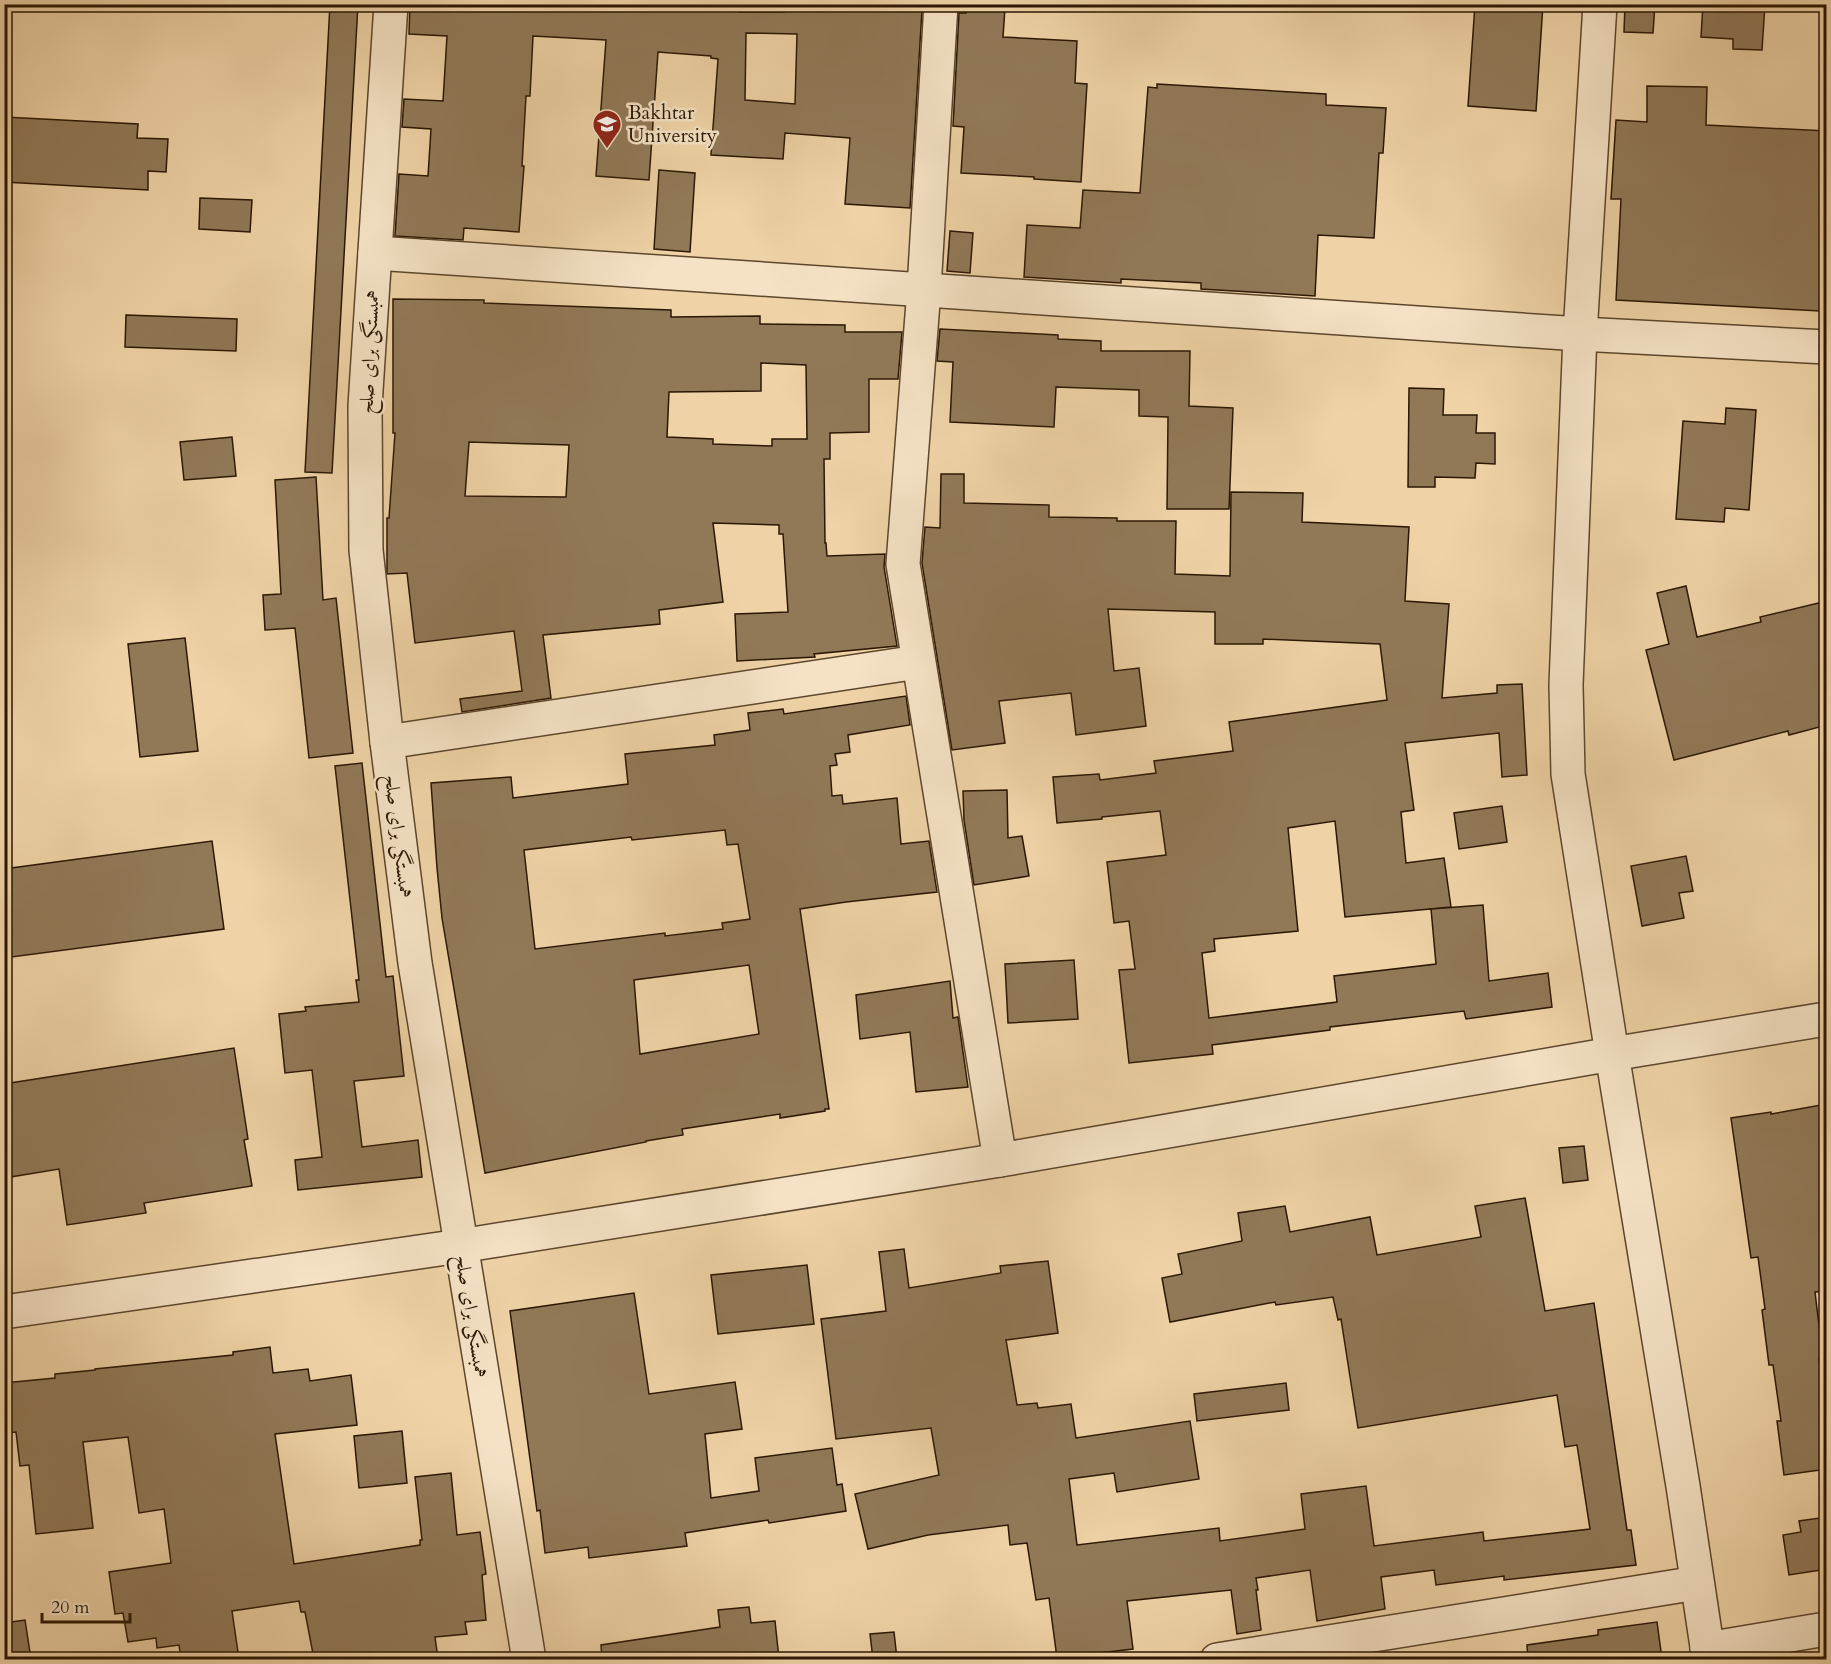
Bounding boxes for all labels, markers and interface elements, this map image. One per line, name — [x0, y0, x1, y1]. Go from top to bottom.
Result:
place label: Bakhtar University — [628, 99, 717, 149]
school or university icon: Bakhtar University — [591, 108, 623, 150]
street label: همبستگی برای صلح — [352, 289, 390, 415]
street label: همبستگی برای صلح — [374, 773, 420, 900]
street label: همبستگی برای صلح — [445, 1253, 495, 1380]
scale bar — [42, 1586, 130, 1624]
text: 20 m — [51, 1595, 90, 1620]

